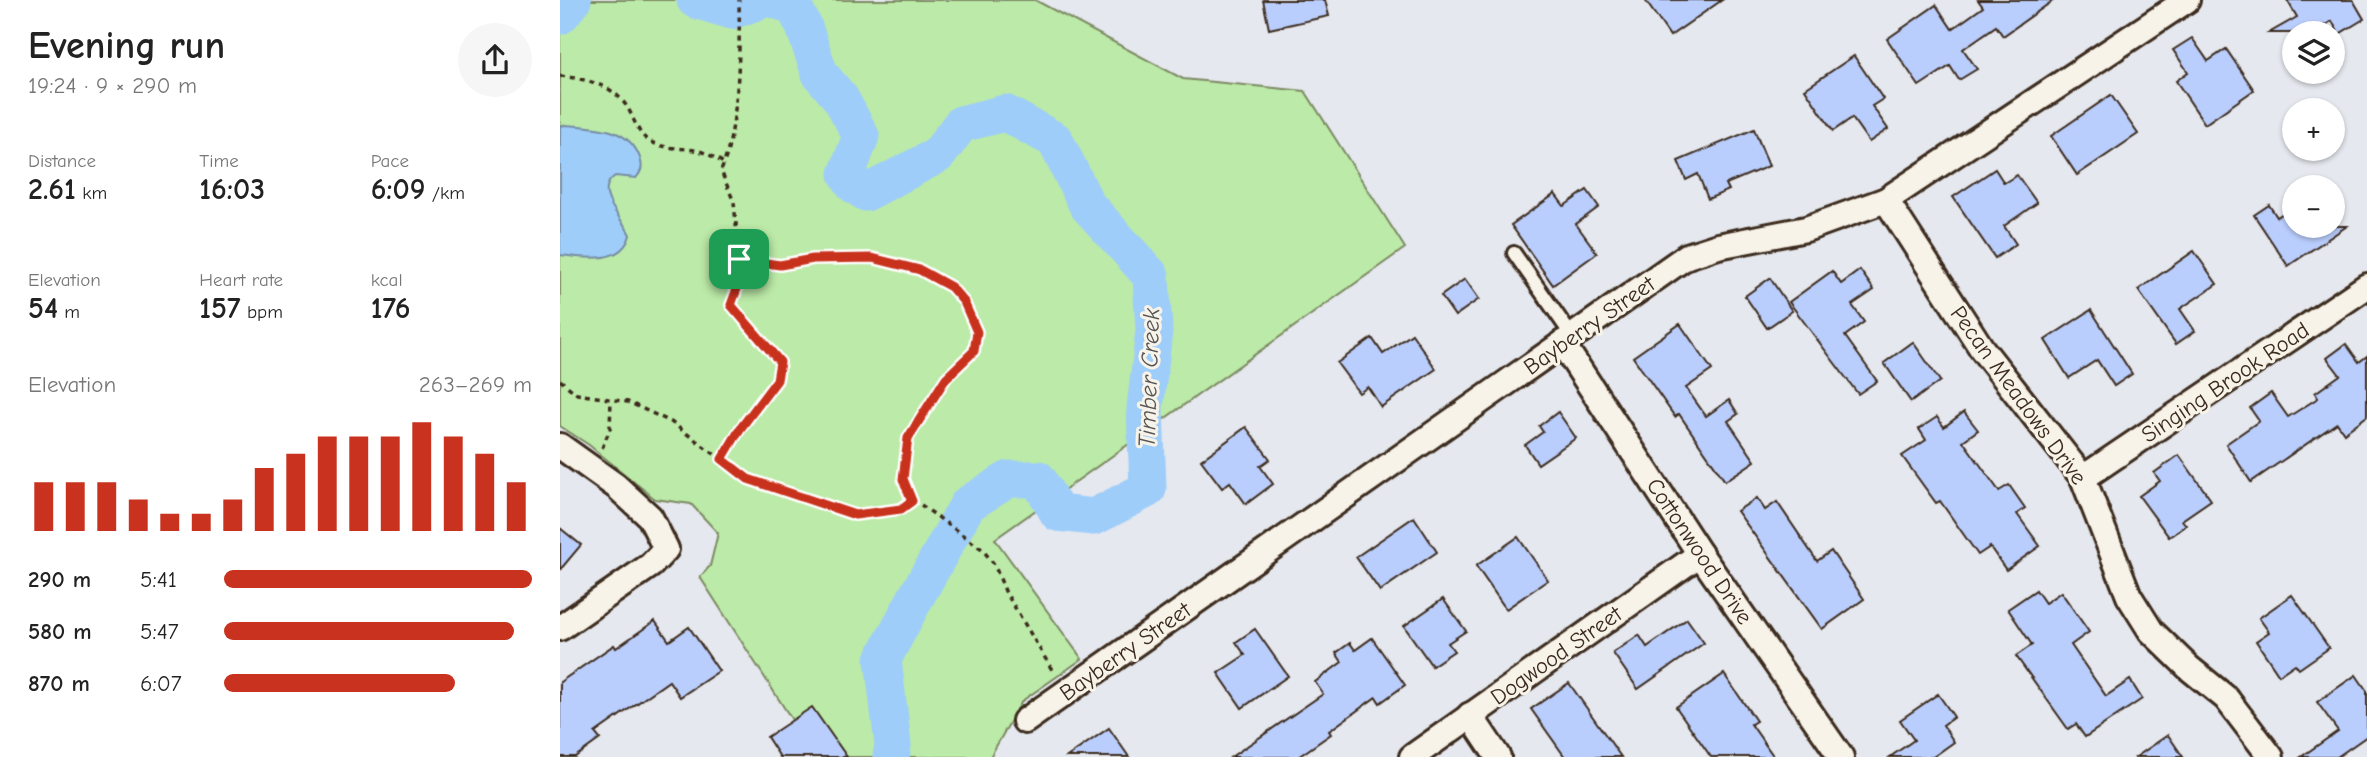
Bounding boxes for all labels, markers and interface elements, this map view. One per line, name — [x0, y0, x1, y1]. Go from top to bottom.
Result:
map controls — [2282, 21, 2345, 238]
button: layers — [2282, 21, 2345, 84]
button: share — [458, 23, 532, 97]
text: Evening run — [28, 24, 225, 68]
text: 19:24 · 9 × 290 m — [28, 72, 197, 99]
button: + — [2282, 98, 2345, 161]
text: Distance — [28, 150, 96, 172]
text: Time — [199, 150, 239, 172]
text: Pace — [371, 150, 409, 172]
text: 2.61 — [28, 172, 76, 207]
text: 16:03 — [199, 172, 265, 207]
text: 6:09 — [371, 172, 425, 207]
button: − — [2282, 175, 2345, 238]
text: km — [76, 182, 107, 204]
text: /km — [425, 182, 465, 204]
pin — [709, 229, 769, 289]
icon: arrive — [720, 240, 758, 278]
text: Elevation — [28, 269, 101, 291]
text: Heart rate — [199, 269, 283, 291]
text: kcal — [371, 269, 403, 291]
street label: Bayberry Street — [1518, 269, 1661, 381]
text: 54 — [28, 291, 58, 326]
text: 157 — [199, 291, 241, 326]
text: 176 — [371, 291, 410, 326]
text: m — [58, 301, 80, 323]
text: bpm — [241, 301, 283, 323]
street label: Pecan Meadows Drive — [1945, 301, 2092, 490]
water label: Timber Creek — [1133, 307, 1165, 448]
street label: Singing Brook Road — [2136, 316, 2314, 449]
text: Elevation — [28, 371, 116, 398]
text: 263–269 m — [419, 371, 532, 398]
street label: Cottonwood Drive — [1641, 473, 1758, 630]
text: 290 m — [28, 566, 91, 593]
text: 5:41 — [140, 566, 177, 593]
street label: Bayberry Street — [1054, 595, 1197, 707]
street label: Dogwood Street — [1485, 599, 1628, 711]
text: 580 m — [28, 618, 92, 645]
text: 5:47 — [140, 618, 179, 645]
text: 870 m — [28, 670, 90, 697]
text: 6:07 — [140, 670, 182, 697]

